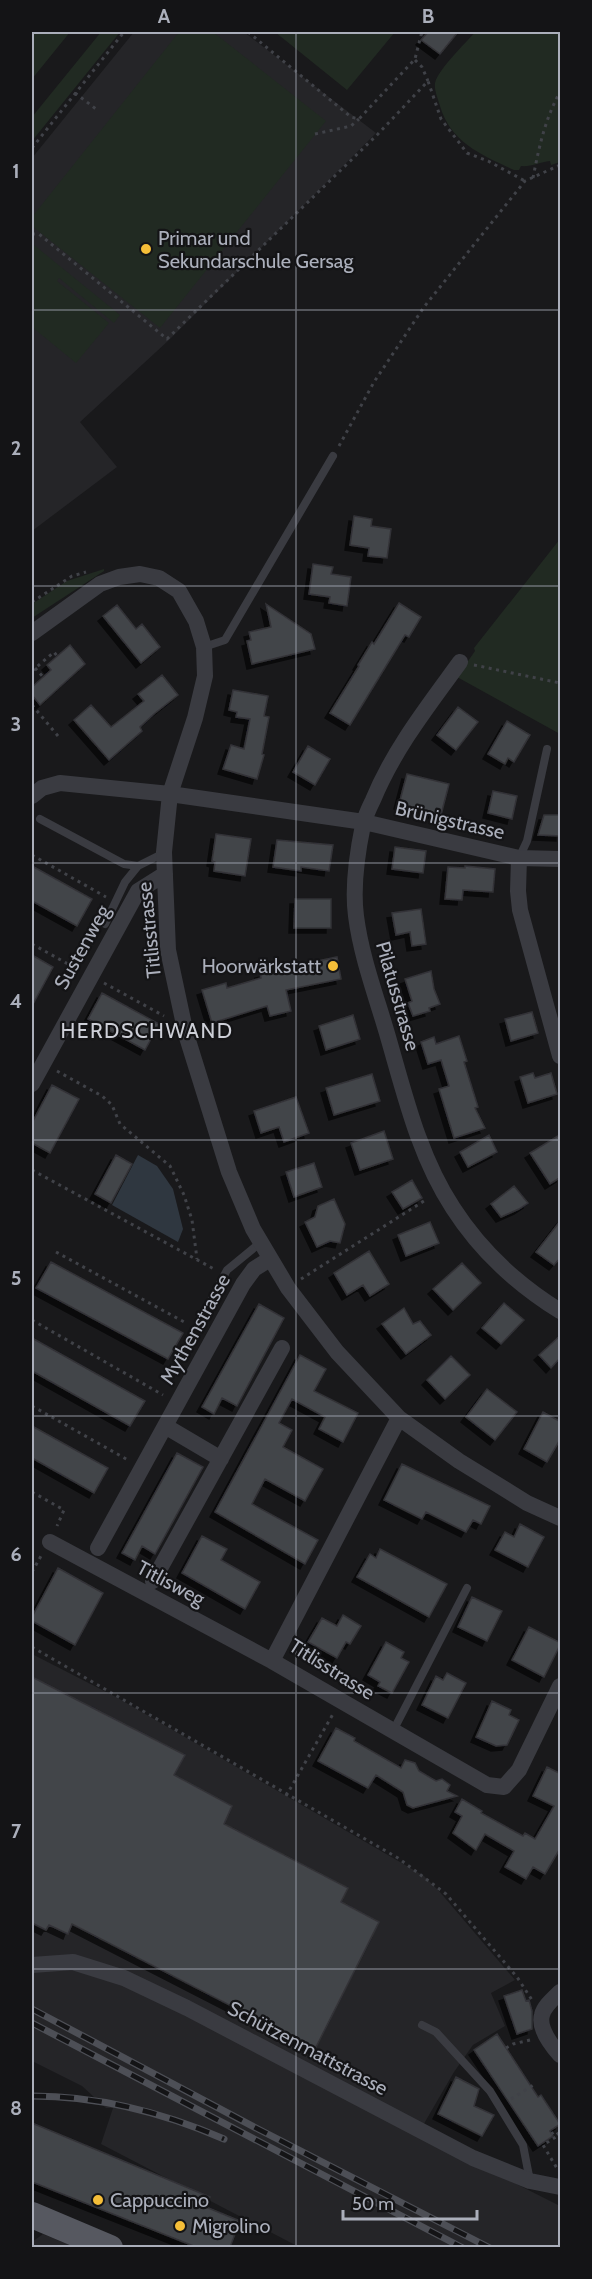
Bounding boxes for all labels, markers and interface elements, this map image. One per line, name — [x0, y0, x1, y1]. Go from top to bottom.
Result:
text: A — [158, 4, 171, 28]
text: B — [422, 4, 434, 28]
text: 1 — [12, 159, 20, 183]
place label: Primar und Sekundarschule Gersag — [158, 226, 354, 273]
marker: Primar und Sekundarschule Gersag — [139, 242, 153, 256]
text: 2 — [11, 436, 21, 460]
text: 3 — [11, 712, 21, 736]
street label: Brünigstrasse — [393, 796, 507, 844]
street label: Titlisstrasse — [132, 881, 166, 979]
street label: Sustenweg — [49, 900, 116, 993]
street label: Pilatusstrasse — [371, 938, 425, 1054]
place label: Hoorwärkstatt — [202, 954, 321, 978]
marker: Hoorwärkstatt — [326, 959, 340, 973]
text: 4 — [10, 989, 22, 1013]
district label: HERDSCHWAND — [61, 1018, 234, 1043]
text: 5 — [11, 1266, 21, 1290]
street label: Mythenstrasse — [155, 1270, 235, 1388]
text: 6 — [10, 1542, 22, 1566]
street label: Titlisweg — [133, 1555, 210, 1611]
street label: Titlisstrasse — [285, 1633, 379, 1705]
text: 7 — [11, 1819, 22, 1843]
street label: Schützenmattstrasse — [224, 1996, 392, 2100]
text: 8 — [10, 2096, 22, 2120]
scale bar — [343, 2183, 476, 2221]
place label: Cappuccino — [110, 2188, 209, 2212]
marker: Cappuccino — [91, 2193, 105, 2207]
text: 50 m — [352, 2193, 394, 2215]
place label: Migrolino — [192, 2214, 270, 2238]
marker: Migrolino — [173, 2219, 187, 2233]

